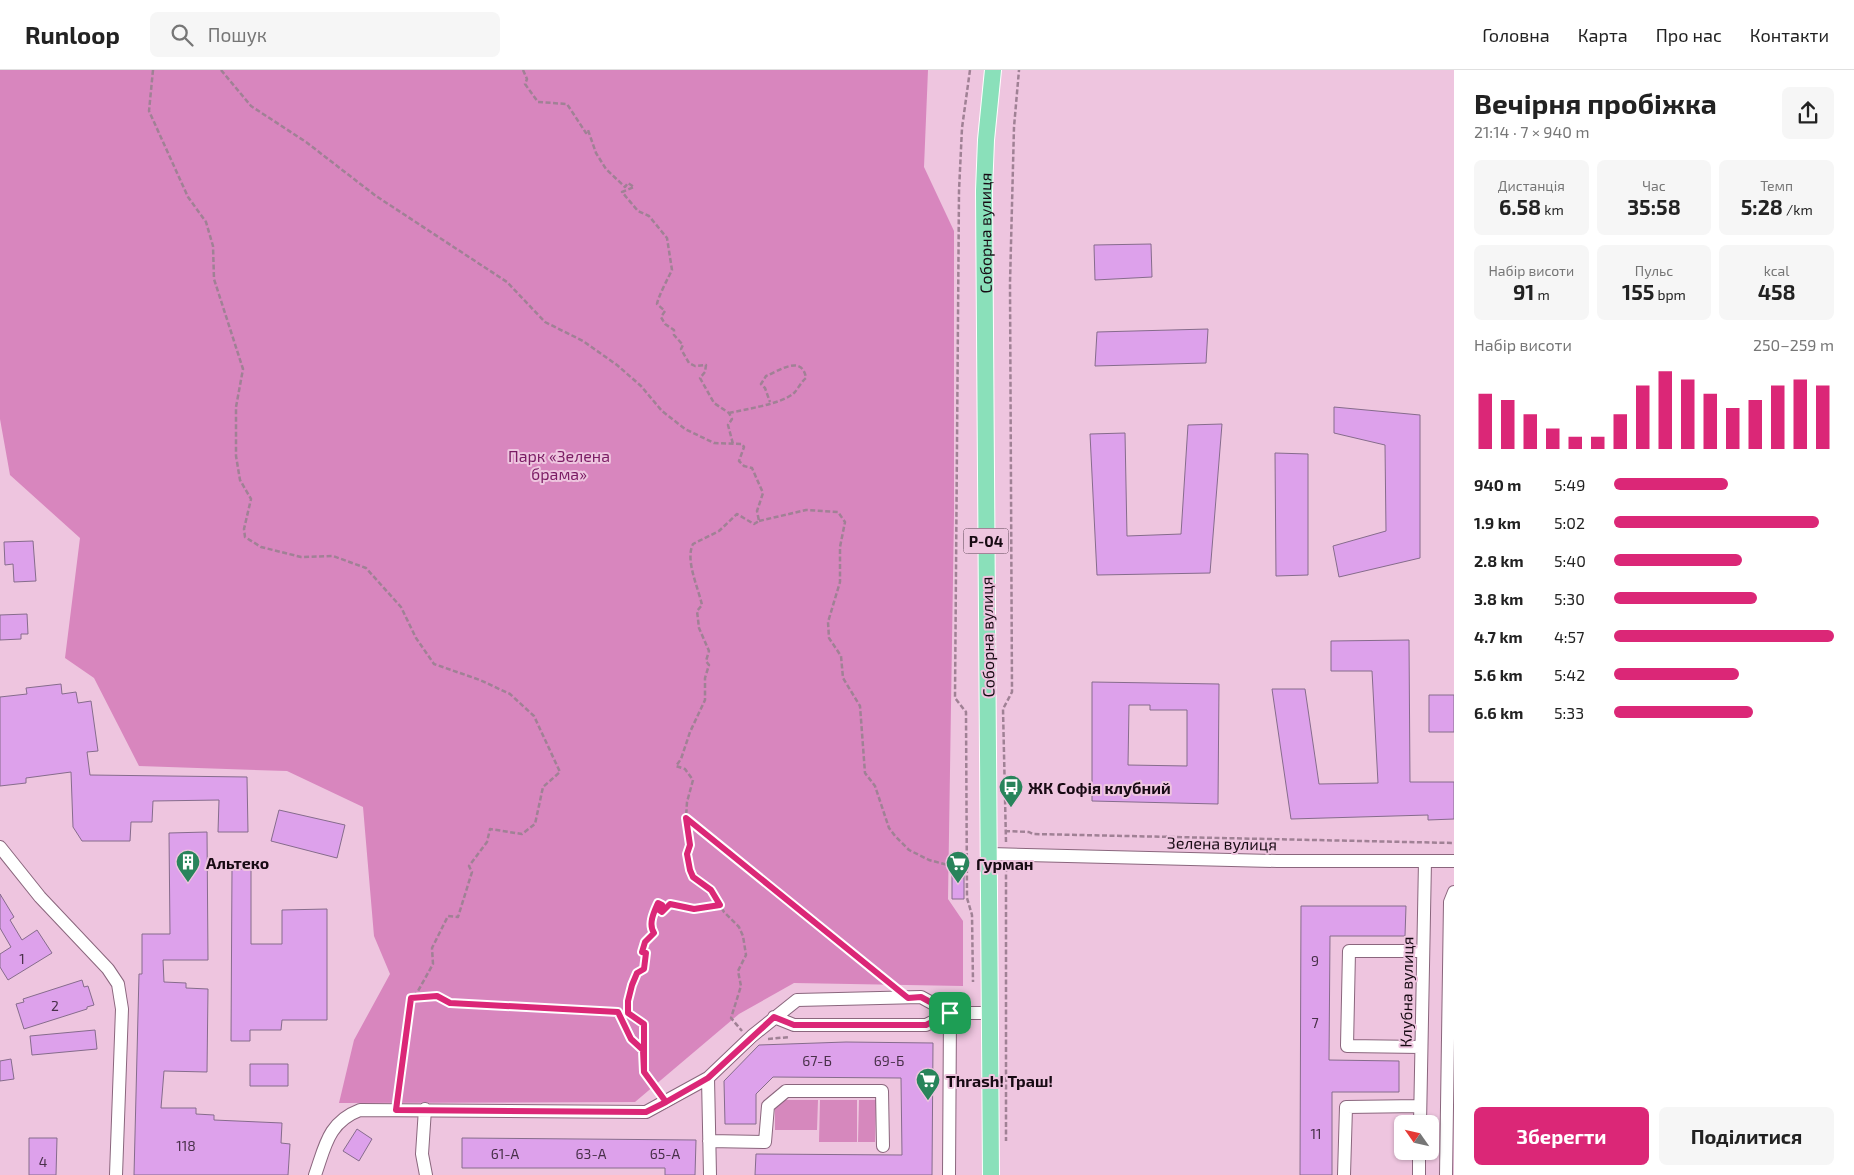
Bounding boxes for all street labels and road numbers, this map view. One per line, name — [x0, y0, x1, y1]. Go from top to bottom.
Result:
street label: Соборна вулиця — [974, 172, 995, 294]
road number: Р-04 — [964, 528, 1008, 554]
street label: Соборна вулиця — [976, 576, 999, 698]
street label: Зелена вулиця — [1167, 833, 1277, 854]
street label: Клубна вулиця — [1396, 936, 1417, 1048]

